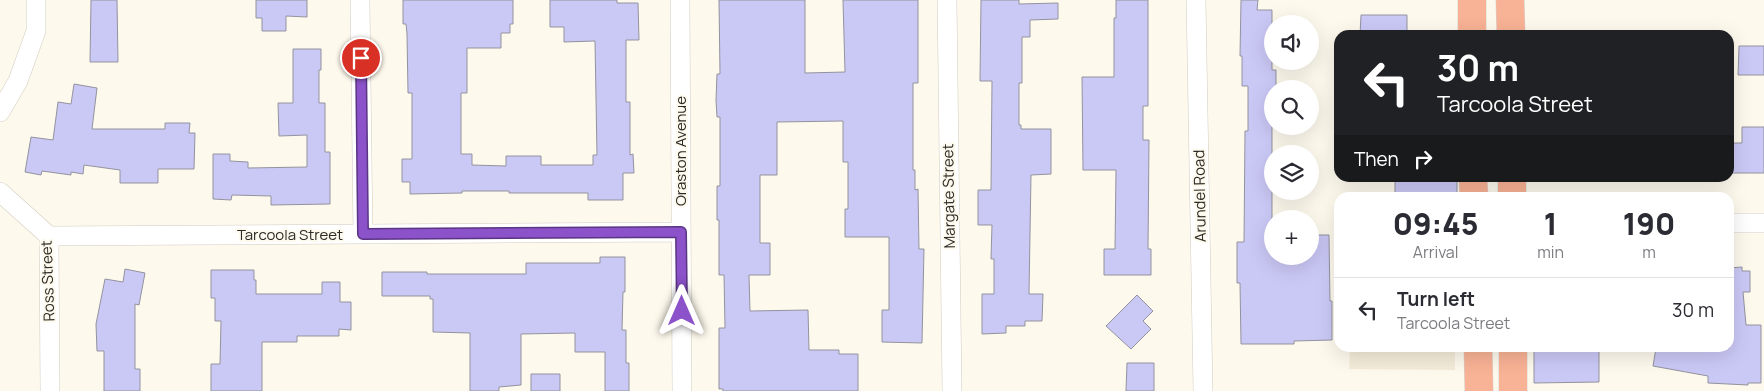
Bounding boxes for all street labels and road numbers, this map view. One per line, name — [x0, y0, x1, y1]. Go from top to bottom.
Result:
street label: Oraston Avenue — [670, 96, 691, 206]
street label: Margate Street — [937, 143, 960, 249]
street label: Arundel Road — [1188, 150, 1211, 242]
street label: Tarcoola Street — [237, 224, 343, 245]
street label: Ross Street — [36, 240, 59, 322]

